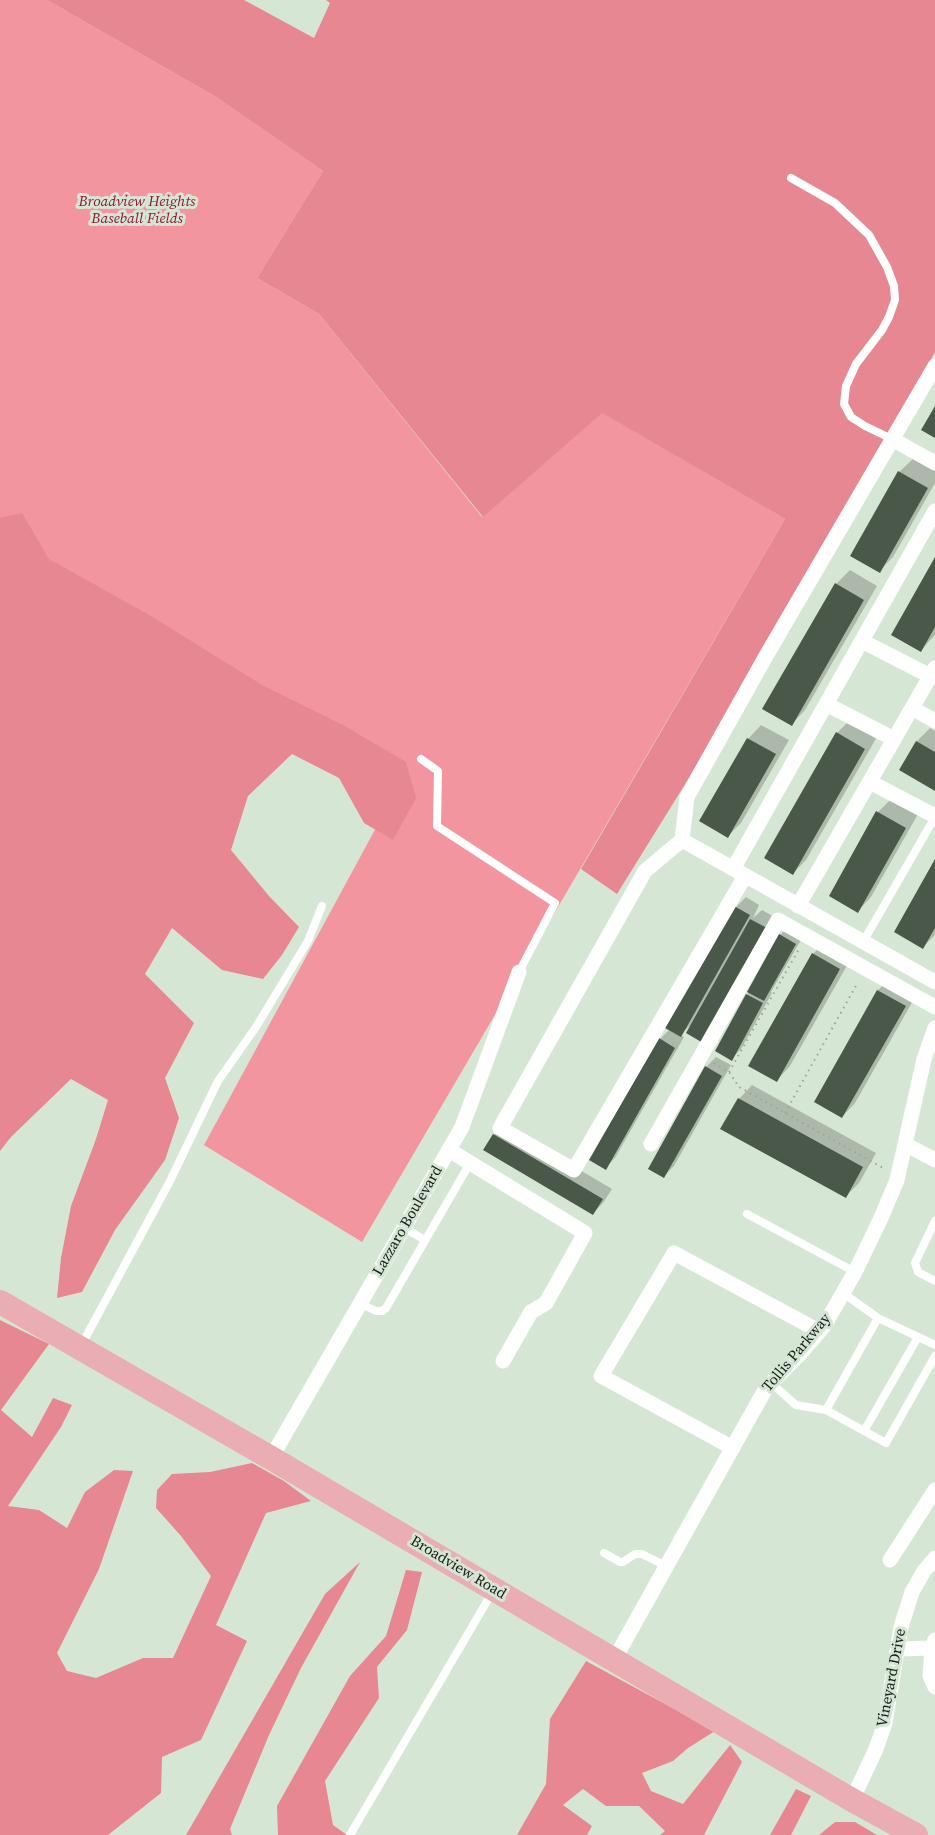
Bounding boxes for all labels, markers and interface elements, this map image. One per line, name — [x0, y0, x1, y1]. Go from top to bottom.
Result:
park label: Broadview Heights Baseball Fields — [79, 193, 195, 228]
street label: Lazzaro Boulevard — [369, 1163, 447, 1279]
street label: Tollis Parkway — [759, 1310, 835, 1396]
street label: Broadview Road — [407, 1532, 509, 1604]
street label: Vineyard Drive — [874, 1627, 910, 1729]

